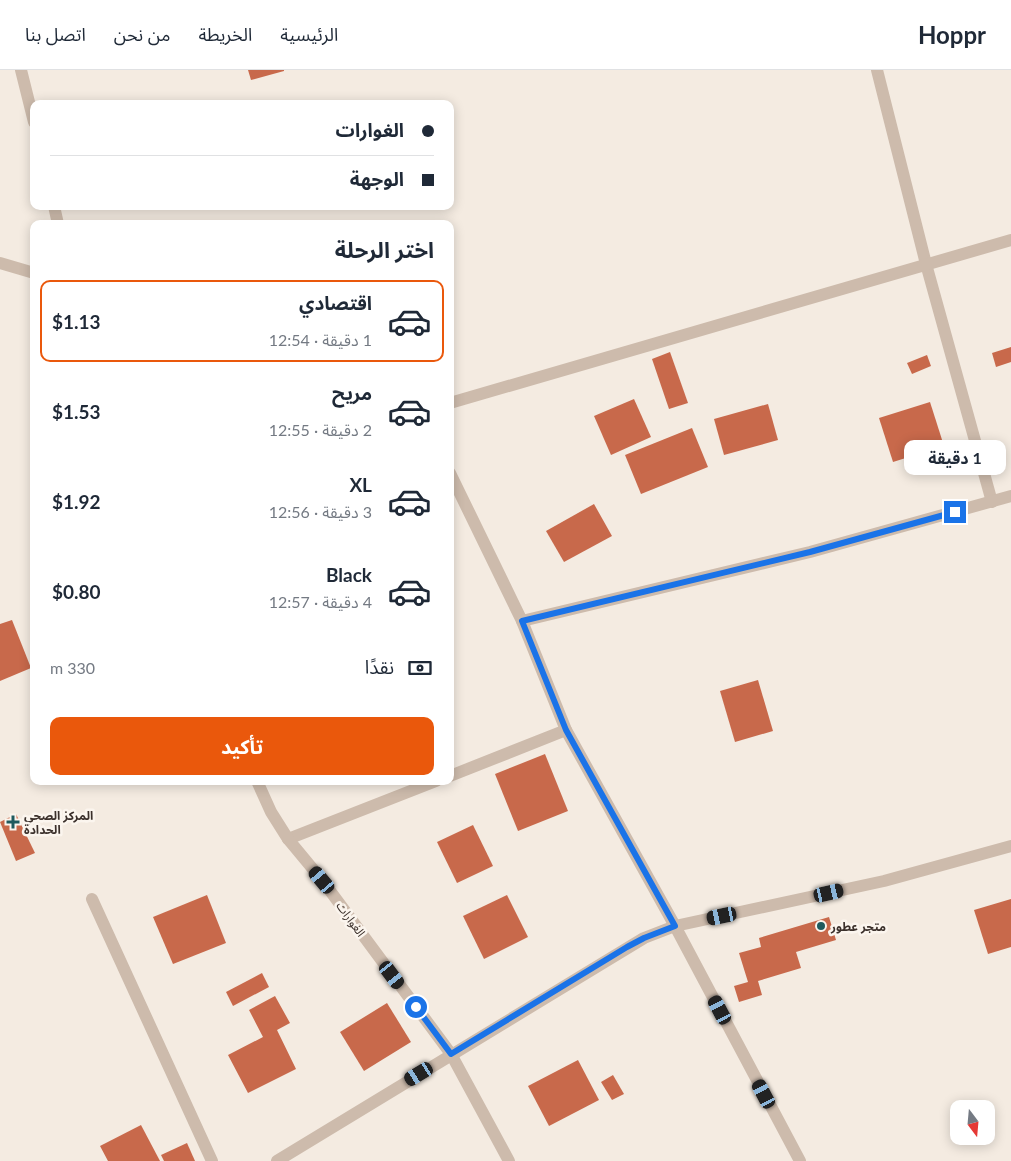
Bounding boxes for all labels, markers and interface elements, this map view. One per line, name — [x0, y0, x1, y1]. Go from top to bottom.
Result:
text: Hoppr — [918, 20, 986, 49]
text: اتصل بنا — [25, 23, 86, 45]
text: من نحن — [114, 23, 170, 45]
text: الخريطة — [198, 23, 252, 45]
text: الرئيسية — [280, 23, 338, 45]
text: الغوارات — [336, 118, 404, 141]
text: الوجهة — [350, 167, 404, 190]
text: اختر الرحلة — [335, 236, 434, 263]
text: اقتصادي — [299, 291, 372, 314]
icon: car — [387, 299, 432, 344]
text: $1.13 — [52, 310, 101, 333]
text: 1 دقيقة · 12:54 — [269, 330, 372, 349]
text: مريح — [332, 381, 372, 404]
icon: car — [387, 389, 432, 434]
text: $1.53 — [52, 400, 101, 423]
text: 2 دقيقة · 12:55 — [269, 420, 372, 439]
callout: 1 دقيقة — [904, 440, 1006, 474]
text: 1 دقيقة — [928, 448, 982, 467]
text: XL — [349, 473, 372, 496]
icon: car — [387, 479, 432, 524]
text: $1.92 — [52, 490, 101, 513]
route end — [944, 501, 966, 523]
text: 3 دقيقة · 12:56 — [269, 502, 372, 521]
text: Black — [326, 563, 372, 586]
icon: car — [387, 569, 432, 614]
text: $0.80 — [52, 580, 101, 603]
text: 4 دقيقة · 12:57 — [269, 592, 372, 611]
icon: cash — [406, 654, 434, 682]
text: نقدًا — [365, 655, 394, 678]
text: 330 m — [50, 658, 95, 677]
button: تأكيد — [50, 717, 434, 775]
place label: المركز الصحي الحدادة — [24, 808, 93, 837]
marker: المركز الصحي الحدادة — [6, 815, 20, 829]
car — [306, 864, 337, 896]
car — [812, 882, 845, 904]
street label: الغوارات — [333, 899, 369, 940]
car — [705, 906, 738, 926]
place label: متجر عطور — [830, 919, 886, 934]
marker: متجر عطور — [815, 920, 827, 932]
car — [376, 959, 407, 991]
car — [706, 993, 733, 1027]
route start — [405, 996, 427, 1018]
car — [402, 1060, 435, 1088]
car — [750, 1077, 777, 1111]
north arrow — [950, 1100, 995, 1145]
map controls — [950, 1100, 995, 1145]

